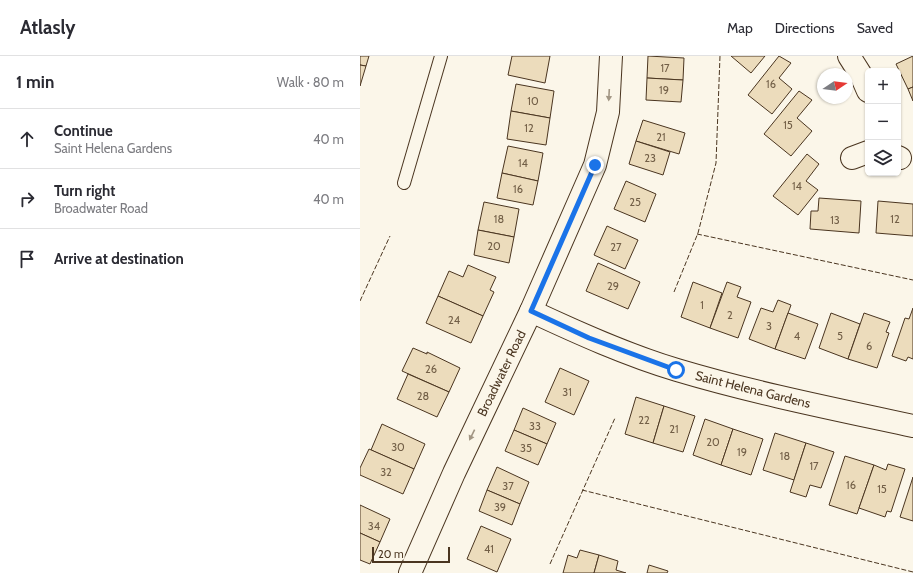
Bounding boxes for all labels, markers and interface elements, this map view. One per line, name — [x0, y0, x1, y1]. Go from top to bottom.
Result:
text: Atlasly — [20, 16, 76, 39]
text: Map — [727, 19, 753, 37]
text: Directions — [775, 19, 835, 37]
text: Saved — [857, 19, 893, 37]
house number: 17 — [660, 61, 670, 75]
north arrow — [817, 68, 853, 104]
map controls — [865, 68, 901, 176]
button: + — [865, 68, 901, 104]
text: 1 min — [16, 72, 54, 92]
text: Walk · 80 m — [277, 74, 344, 90]
house number: 16 — [766, 77, 776, 91]
house number: 19 — [659, 83, 669, 97]
one-way arrow — [605, 89, 612, 101]
house number: 10 — [527, 94, 539, 108]
button: − — [865, 104, 901, 140]
house number: 15 — [783, 118, 793, 132]
house number: 12 — [524, 121, 534, 135]
text: Continue — [54, 122, 113, 140]
icon: ahead — [16, 128, 38, 150]
house number: 21 — [656, 130, 666, 144]
text: 40 m — [313, 131, 344, 147]
text: Saint Helena Gardens — [54, 140, 172, 156]
button: layers — [865, 140, 901, 176]
house number: 23 — [644, 151, 656, 165]
house number: 14 — [518, 156, 529, 170]
route end — [586, 156, 604, 174]
house number: 14 — [792, 179, 803, 193]
text: Turn right — [54, 182, 115, 200]
house number: 16 — [513, 182, 523, 196]
icon: right — [16, 188, 38, 210]
text: 40 m — [313, 191, 344, 207]
house number: 25 — [629, 195, 641, 209]
text: Broadwater Road — [54, 200, 148, 216]
house number: 18 — [494, 212, 504, 226]
house number: 12 — [890, 212, 900, 226]
house number: 13 — [830, 213, 840, 227]
house number: 20 — [487, 239, 501, 253]
house number: 27 — [610, 240, 622, 254]
icon: arrive — [16, 248, 38, 270]
text: Arrive at destination — [54, 250, 184, 268]
house number: 29 — [607, 279, 619, 293]
house number: 1 — [700, 298, 704, 312]
house number: 2 — [727, 308, 733, 322]
house number: 24 — [448, 313, 461, 327]
house number: 3 — [766, 319, 772, 333]
street label: Broadwater Road — [473, 327, 529, 419]
house number: 4 — [794, 329, 801, 343]
house number: 5 — [837, 329, 843, 343]
house number: 6 — [866, 339, 872, 353]
route start — [667, 361, 685, 379]
house number: 26 — [425, 362, 437, 376]
street label: Saint Helena Gardens — [694, 367, 813, 411]
house number: 31 — [562, 385, 572, 399]
house number: 28 — [417, 389, 429, 403]
house number: 22 — [638, 413, 650, 427]
house number: 33 — [529, 419, 541, 433]
house number: 21 — [669, 422, 679, 436]
one-way arrow — [469, 429, 475, 440]
house number: 20 — [706, 435, 720, 449]
house number: 30 — [391, 440, 405, 454]
house number: 35 — [520, 441, 532, 455]
house number: 19 — [737, 445, 747, 459]
house number: 18 — [780, 449, 790, 463]
house number: 17 — [809, 459, 819, 473]
house number: 32 — [380, 465, 392, 479]
house number: 16 — [846, 478, 856, 492]
house number: 37 — [502, 479, 514, 493]
house number: 15 — [877, 482, 887, 496]
house number: 39 — [494, 500, 506, 514]
house number: 34 — [368, 519, 381, 533]
house number: 41 — [484, 542, 494, 556]
scale bar — [372, 545, 450, 564]
text: 20 m — [378, 547, 404, 561]

